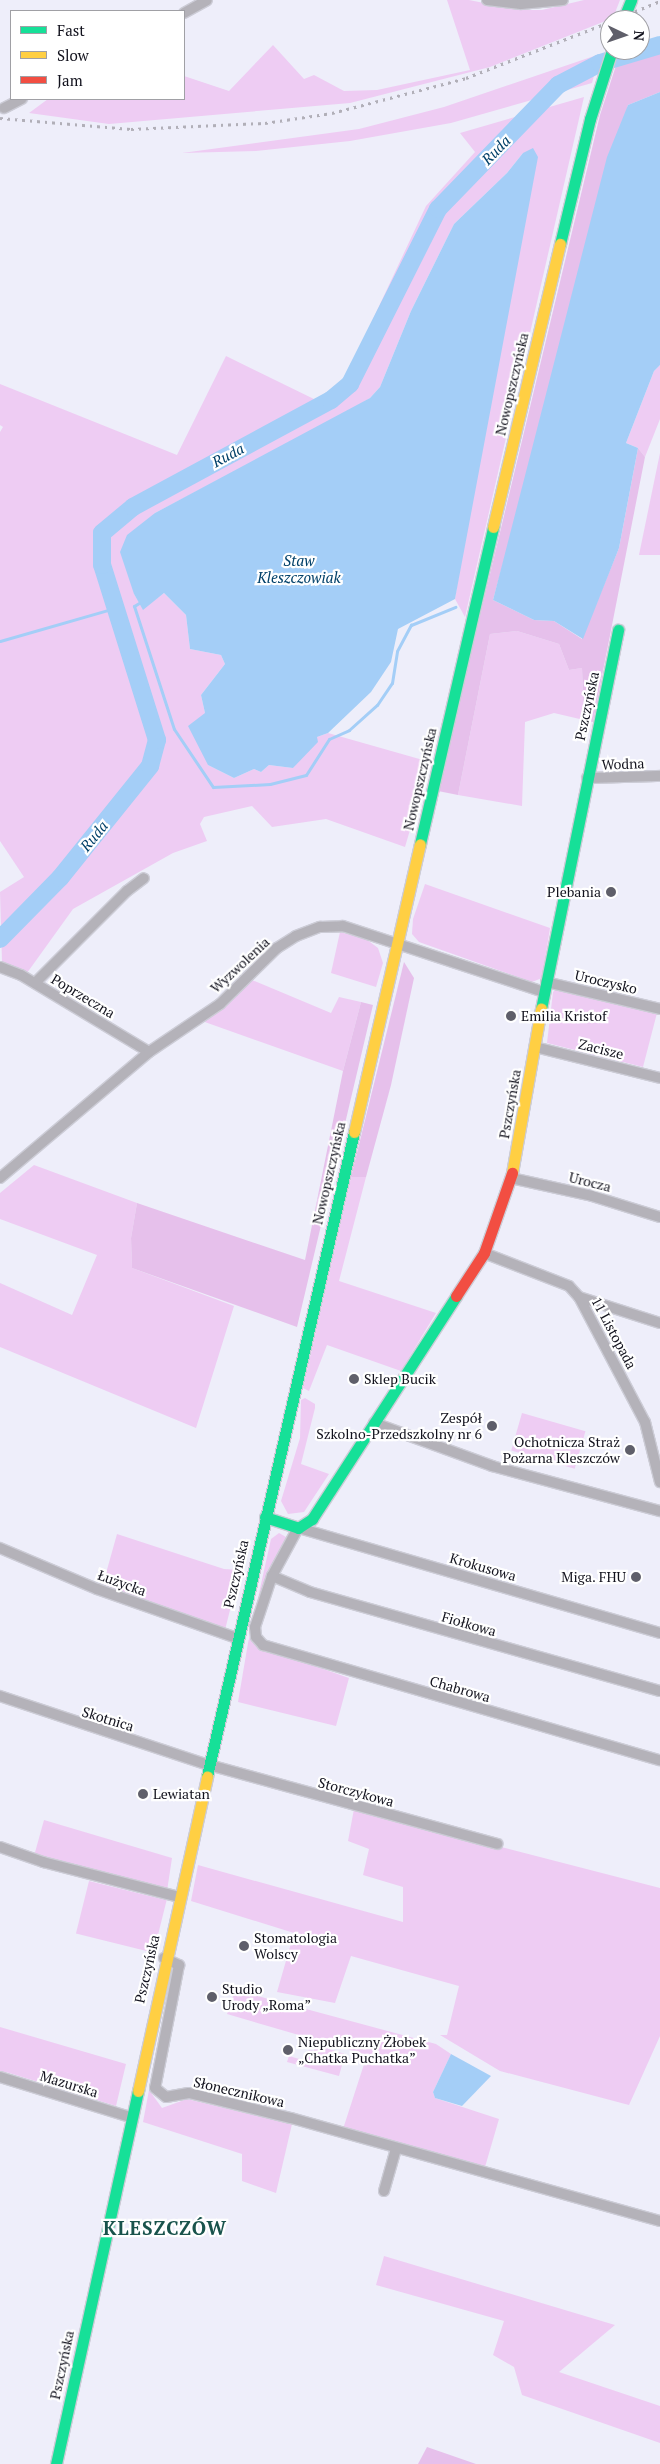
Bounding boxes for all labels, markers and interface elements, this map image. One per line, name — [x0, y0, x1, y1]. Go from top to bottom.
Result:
legend — [10, 10, 185, 100]
north arrow — [600, 10, 650, 60]
text: Fast — [57, 20, 85, 40]
text: N — [630, 30, 649, 42]
text: Slow — [57, 45, 89, 65]
text: Jam — [57, 70, 83, 90]
water label: Ruda — [478, 132, 514, 168]
street label: Nowopszczyńska — [492, 331, 532, 437]
water label: Ruda — [209, 439, 247, 471]
water label: Staw Kleszczowiak — [257, 551, 341, 586]
street label: Pszczyńska — [572, 670, 602, 742]
street label: Nowopszczyńska — [400, 726, 440, 832]
street label: Wodna — [601, 755, 645, 773]
water label: Ruda — [76, 817, 112, 855]
place label: Plebania — [547, 884, 601, 900]
marker: Plebania — [605, 886, 617, 898]
street label: Wyzwolenia — [207, 933, 273, 997]
street label: Uroczysko — [573, 967, 639, 997]
street label: Poprzeczna — [48, 970, 118, 1022]
place label: Emilia Kristof — [521, 1008, 607, 1024]
marker: Emilia Kristof — [505, 1010, 517, 1022]
street label: Zacisze — [577, 1035, 625, 1063]
street label: Pszczyńska — [496, 1068, 524, 1140]
street label: Nowopszczyńska — [309, 1120, 349, 1226]
street label: Urocza — [567, 1169, 613, 1195]
street label: 11 Listopada — [588, 1294, 640, 1372]
place label: Sklep Bucik — [364, 1371, 436, 1387]
marker: Sklep Bucik — [348, 1373, 360, 1385]
place label: Zespół Szkolno-Przedszkolny nr 6 — [316, 1410, 482, 1442]
marker: Zespół Szkolno-Przedszkolny nr 6 — [486, 1420, 498, 1432]
place label: Ochotnicza Straż Pożarna Kleszczów — [503, 1434, 620, 1466]
marker: Ochotnicza Straż Pożarna Kleszczów — [624, 1444, 636, 1456]
street label: Pszczyńska — [220, 1538, 252, 1610]
street label: Krokusowa — [448, 1550, 518, 1584]
street label: Łużycka — [96, 1567, 148, 1599]
place label: Miga. FHU — [561, 1569, 626, 1585]
marker: Miga. FHU — [630, 1571, 642, 1583]
street label: Fiołkowa — [440, 1608, 498, 1640]
street label: Chabrowa — [428, 1672, 492, 1706]
street label: Skotnica — [80, 1703, 136, 1735]
street label: Storczykowa — [316, 1774, 396, 1810]
place label: Lewiatan — [153, 1786, 210, 1802]
marker: Lewiatan — [137, 1788, 149, 1800]
place label: Stomatologia Wolscy — [254, 1930, 337, 1962]
street label: Pszczyńska — [131, 1933, 163, 2005]
marker: Stomatologia Wolscy — [238, 1940, 250, 1952]
place label: Studio Urody „Roma” — [222, 1981, 312, 2014]
marker: Studio Urody „Roma” — [206, 1991, 218, 2003]
place label: Niepubliczny Żłobek „Chatka Puchatka” — [298, 2034, 426, 2066]
marker: Niepubliczny Żłobek „Chatka Puchatka” — [282, 2044, 294, 2056]
street label: Mazurska — [38, 2067, 100, 2101]
street label: Słonecznikowa — [192, 2073, 286, 2111]
district label: KLESZCZÓW — [102, 2217, 228, 2239]
street label: Pszczyńska — [47, 2329, 77, 2401]

